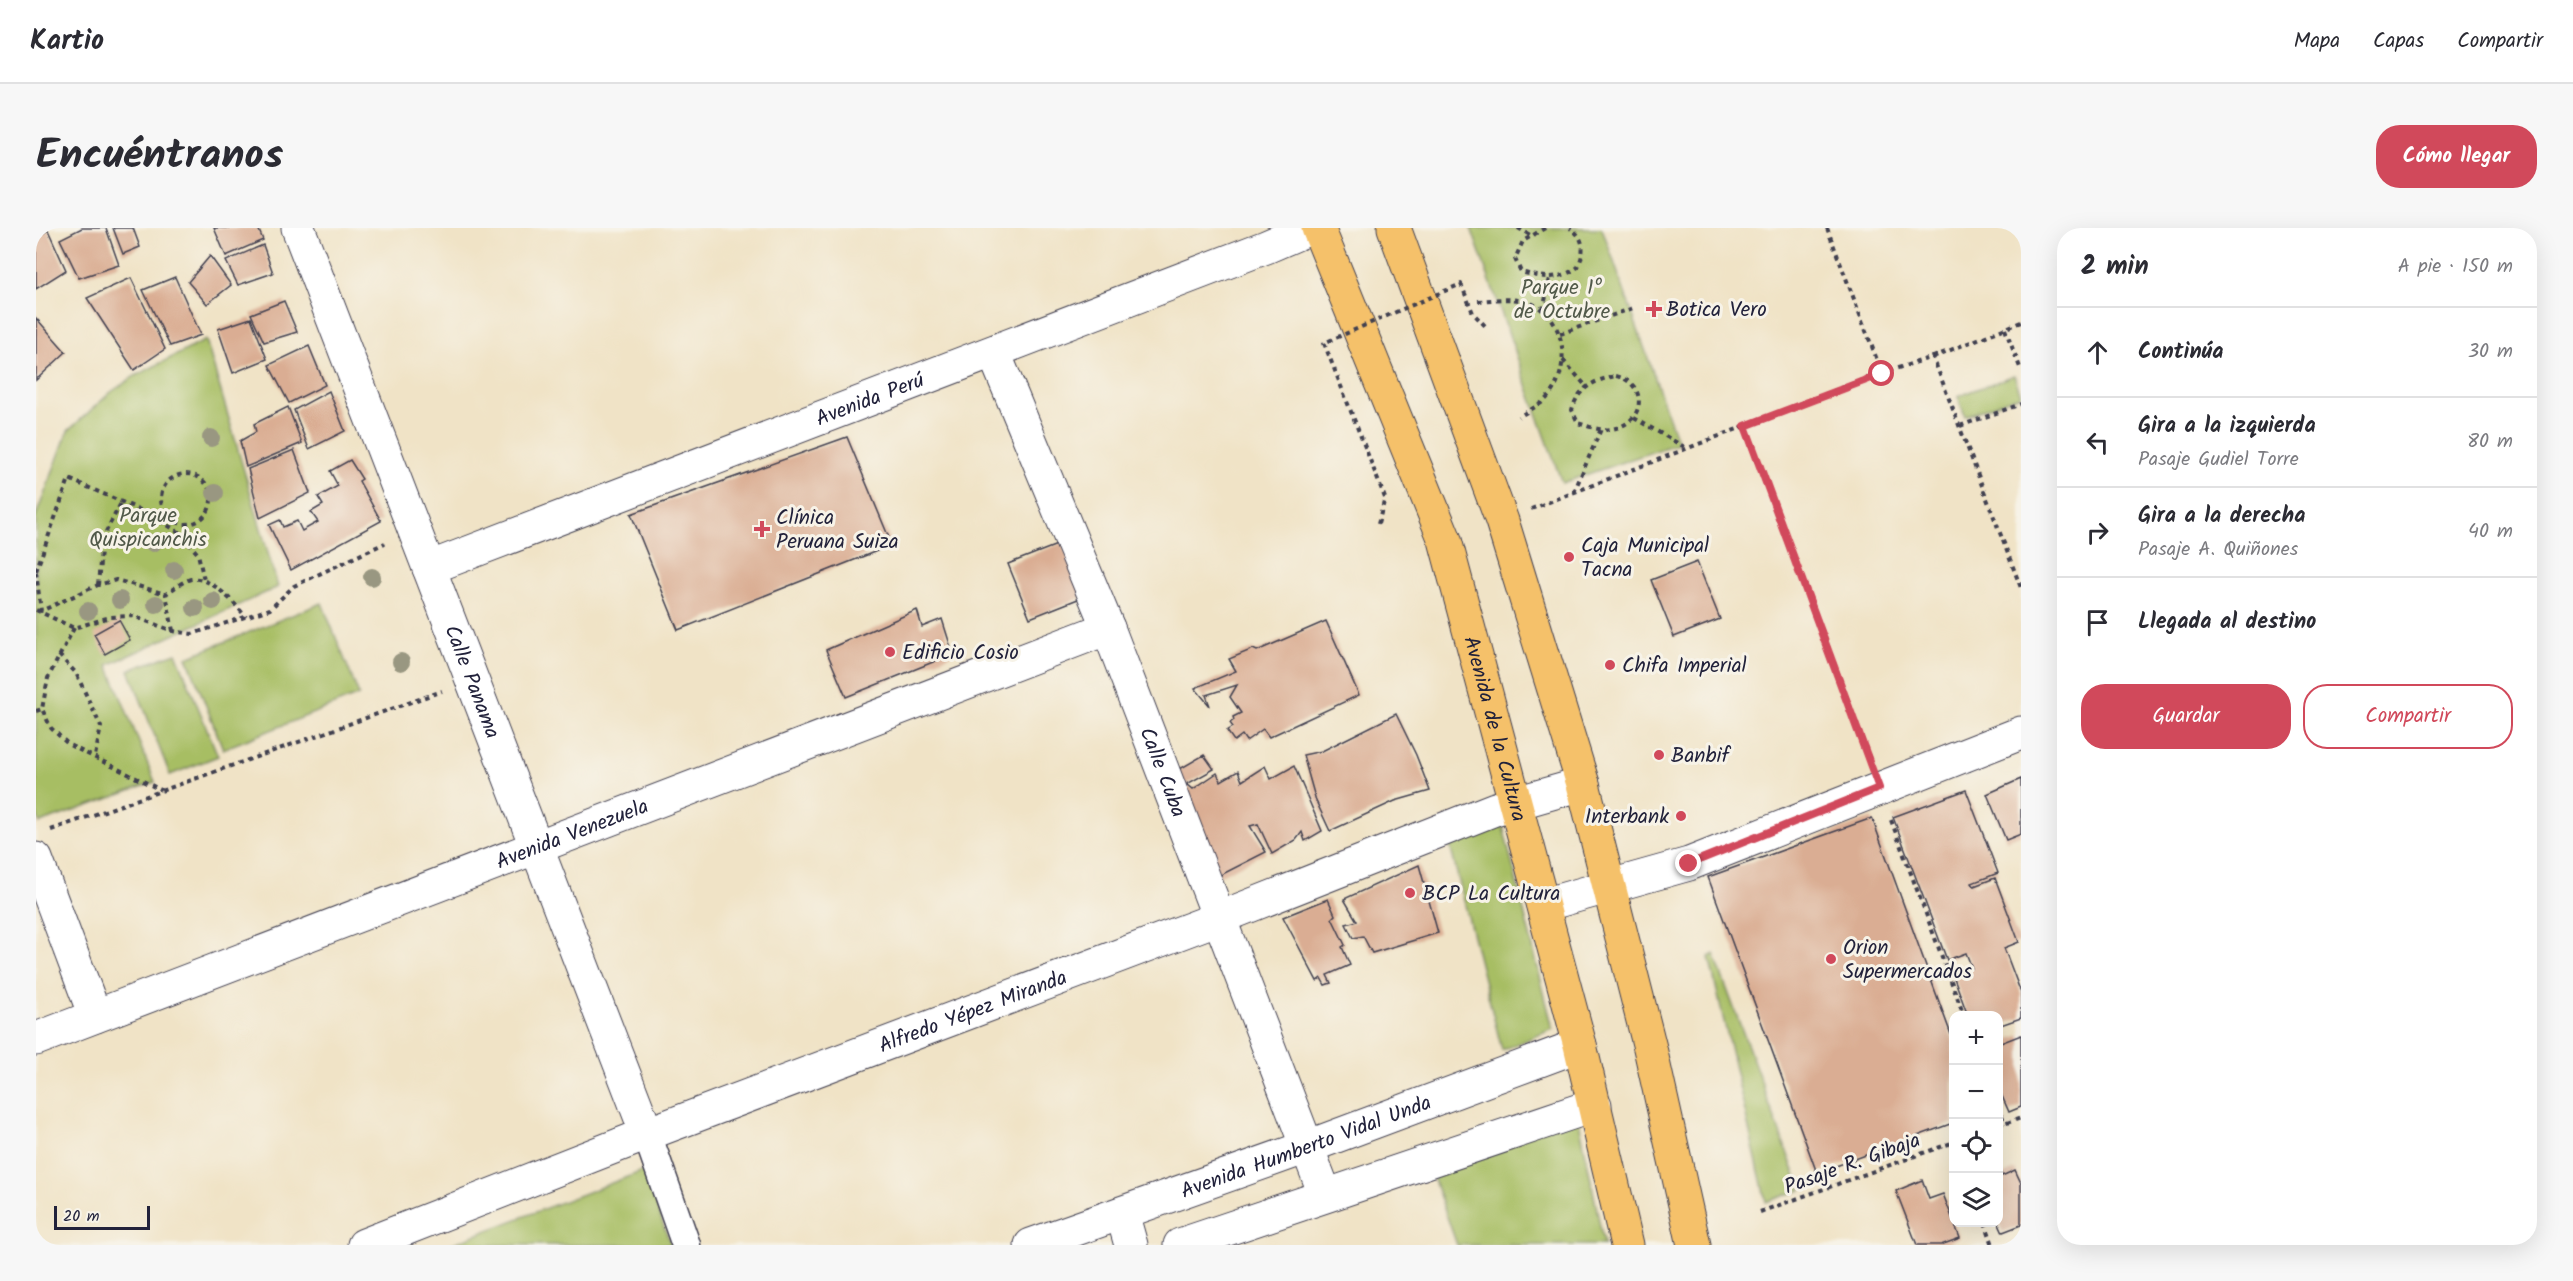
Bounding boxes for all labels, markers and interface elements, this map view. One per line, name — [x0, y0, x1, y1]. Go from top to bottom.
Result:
text: Kartio — [30, 19, 104, 64]
text: Mapa — [2294, 25, 2340, 58]
text: Capas — [2373, 25, 2424, 58]
text: Compartir — [2457, 25, 2543, 58]
text: Encuéntranos — [36, 123, 283, 190]
button: Cómo llegar — [2376, 125, 2537, 188]
text: 2 min — [2081, 246, 2149, 288]
text: A pie · 150 m — [2398, 251, 2513, 283]
park label: Parque 1º de Octubre — [1514, 272, 1611, 329]
place label: Botica Vero — [1666, 294, 1767, 327]
marker: Botica Vero — [1647, 302, 1661, 316]
text: Continúa — [2138, 335, 2223, 370]
icon: ahead — [2081, 336, 2114, 369]
text: 30 m — [2468, 336, 2513, 368]
route start — [1868, 360, 1894, 386]
street label: Avenida Perú — [811, 364, 930, 436]
text: Gira a la izquierda — [2138, 409, 2316, 444]
icon: left — [2081, 426, 2114, 459]
text: 80 m — [2467, 426, 2513, 458]
text: Pasaje Gudiel Torre — [2138, 444, 2299, 476]
text: Gira a la derecha — [2138, 499, 2305, 534]
park label: Parque Quispicanchis — [89, 500, 207, 557]
place label: Clínica Peruana Suiza — [776, 502, 899, 559]
icon: right — [2081, 516, 2114, 549]
text: 40 m — [2468, 516, 2513, 548]
marker: Clínica Peruana Suiza — [753, 520, 771, 538]
place label: Caja Municipal Tacna — [1581, 530, 1709, 587]
text: Pasaje A. Quiñones — [2138, 534, 2298, 566]
marker: Caja Municipal Tacna — [1562, 550, 1576, 564]
text: Llegada al destino — [2138, 605, 2316, 640]
icon: arrive — [2081, 606, 2114, 639]
street label: Calle Panama — [434, 620, 508, 744]
street label: Avenida de la Cultura — [1453, 632, 1535, 825]
place label: Edificio Cosio — [902, 637, 1019, 670]
marker: Edificio Cosio — [883, 645, 897, 659]
place label: Chifa Imperial — [1622, 650, 1747, 683]
marker: Chifa Imperial — [1603, 658, 1617, 672]
button: Guardar — [2081, 684, 2291, 749]
button: Compartir — [2303, 684, 2513, 749]
street label: Calle Cuba — [1130, 723, 1194, 823]
place label: Banbif — [1671, 740, 1731, 773]
marker: Banbif — [1652, 748, 1666, 762]
street label: Avenida Venezuela — [491, 791, 654, 879]
place label: Interbank — [1585, 801, 1669, 834]
marker: Interbank — [1674, 809, 1688, 823]
route end — [1675, 850, 1701, 876]
place label: BCP La Cultura — [1422, 878, 1560, 911]
marker: BCP La Cultura — [1403, 886, 1417, 900]
place label: Orion Supermercados — [1843, 932, 1972, 989]
marker: Orion Supermercados — [1824, 952, 1838, 966]
street label: Alfredo Yépez Miranda — [874, 962, 1072, 1063]
map controls — [1949, 1011, 2003, 1227]
button: + — [1949, 1011, 2003, 1065]
button: − — [1949, 1065, 2003, 1119]
street label: Avenida Humberto Vidal Unda — [1176, 1087, 1436, 1209]
button: locate — [1949, 1119, 2003, 1173]
street label: Pasaje R. Gibaja — [1780, 1124, 1925, 1204]
button: layers — [1949, 1173, 2003, 1227]
scale bar — [54, 1203, 150, 1230]
text: 20 m — [63, 1204, 99, 1229]

